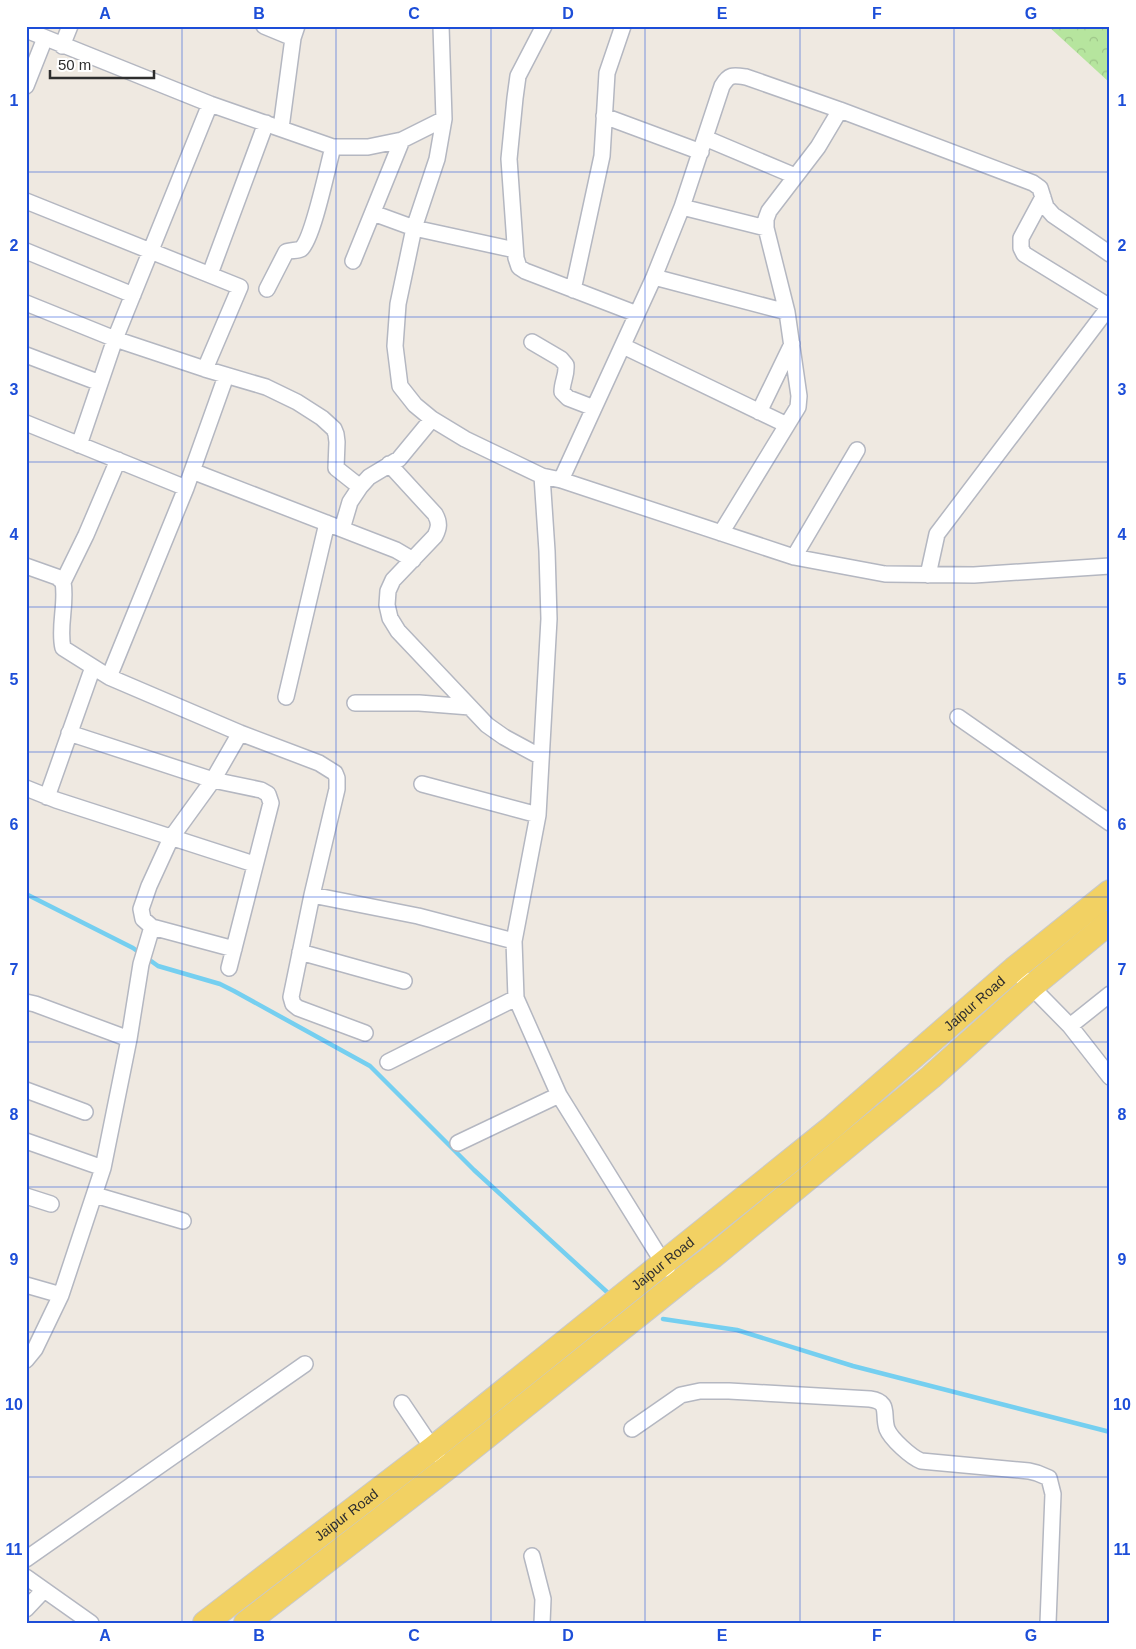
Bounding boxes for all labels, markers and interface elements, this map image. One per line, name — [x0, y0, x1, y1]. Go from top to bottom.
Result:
text: A — [99, 5, 111, 22]
text: B — [253, 5, 265, 22]
text: C — [408, 5, 420, 22]
text: D — [562, 5, 574, 22]
text: E — [717, 5, 728, 22]
text: F — [872, 5, 882, 22]
text: G — [1025, 5, 1037, 22]
scale bar — [50, 48, 154, 80]
text: 50 m — [58, 56, 91, 73]
text: 1 — [10, 92, 19, 109]
text: 1 — [1118, 92, 1127, 109]
text: 2 — [10, 237, 19, 254]
text: 2 — [1118, 237, 1127, 254]
text: 3 — [10, 381, 19, 398]
text: 3 — [1118, 381, 1127, 398]
text: 4 — [10, 526, 19, 543]
text: 4 — [1118, 526, 1127, 543]
text: 5 — [10, 671, 19, 688]
text: 5 — [1118, 671, 1127, 688]
text: 6 — [10, 816, 19, 833]
text: 6 — [1118, 816, 1127, 833]
text: 7 — [10, 961, 19, 978]
text: 7 — [1118, 961, 1127, 978]
street label: Jaipur Road — [941, 973, 1008, 1034]
text: 8 — [10, 1106, 19, 1123]
text: 8 — [1118, 1106, 1127, 1123]
street label: Jaipur Road — [628, 1234, 697, 1293]
text: 9 — [10, 1251, 19, 1268]
text: 9 — [1118, 1251, 1127, 1268]
text: 10 — [5, 1396, 23, 1413]
text: 10 — [1113, 1396, 1131, 1413]
street label: Jaipur Road — [311, 1485, 381, 1544]
text: 11 — [6, 1541, 23, 1558]
text: 11 — [1114, 1541, 1131, 1558]
text: A — [99, 1627, 111, 1644]
text: B — [253, 1627, 265, 1644]
text: C — [408, 1627, 420, 1644]
text: D — [562, 1627, 574, 1644]
text: E — [717, 1627, 728, 1644]
text: F — [872, 1627, 882, 1644]
text: G — [1025, 1627, 1037, 1644]

